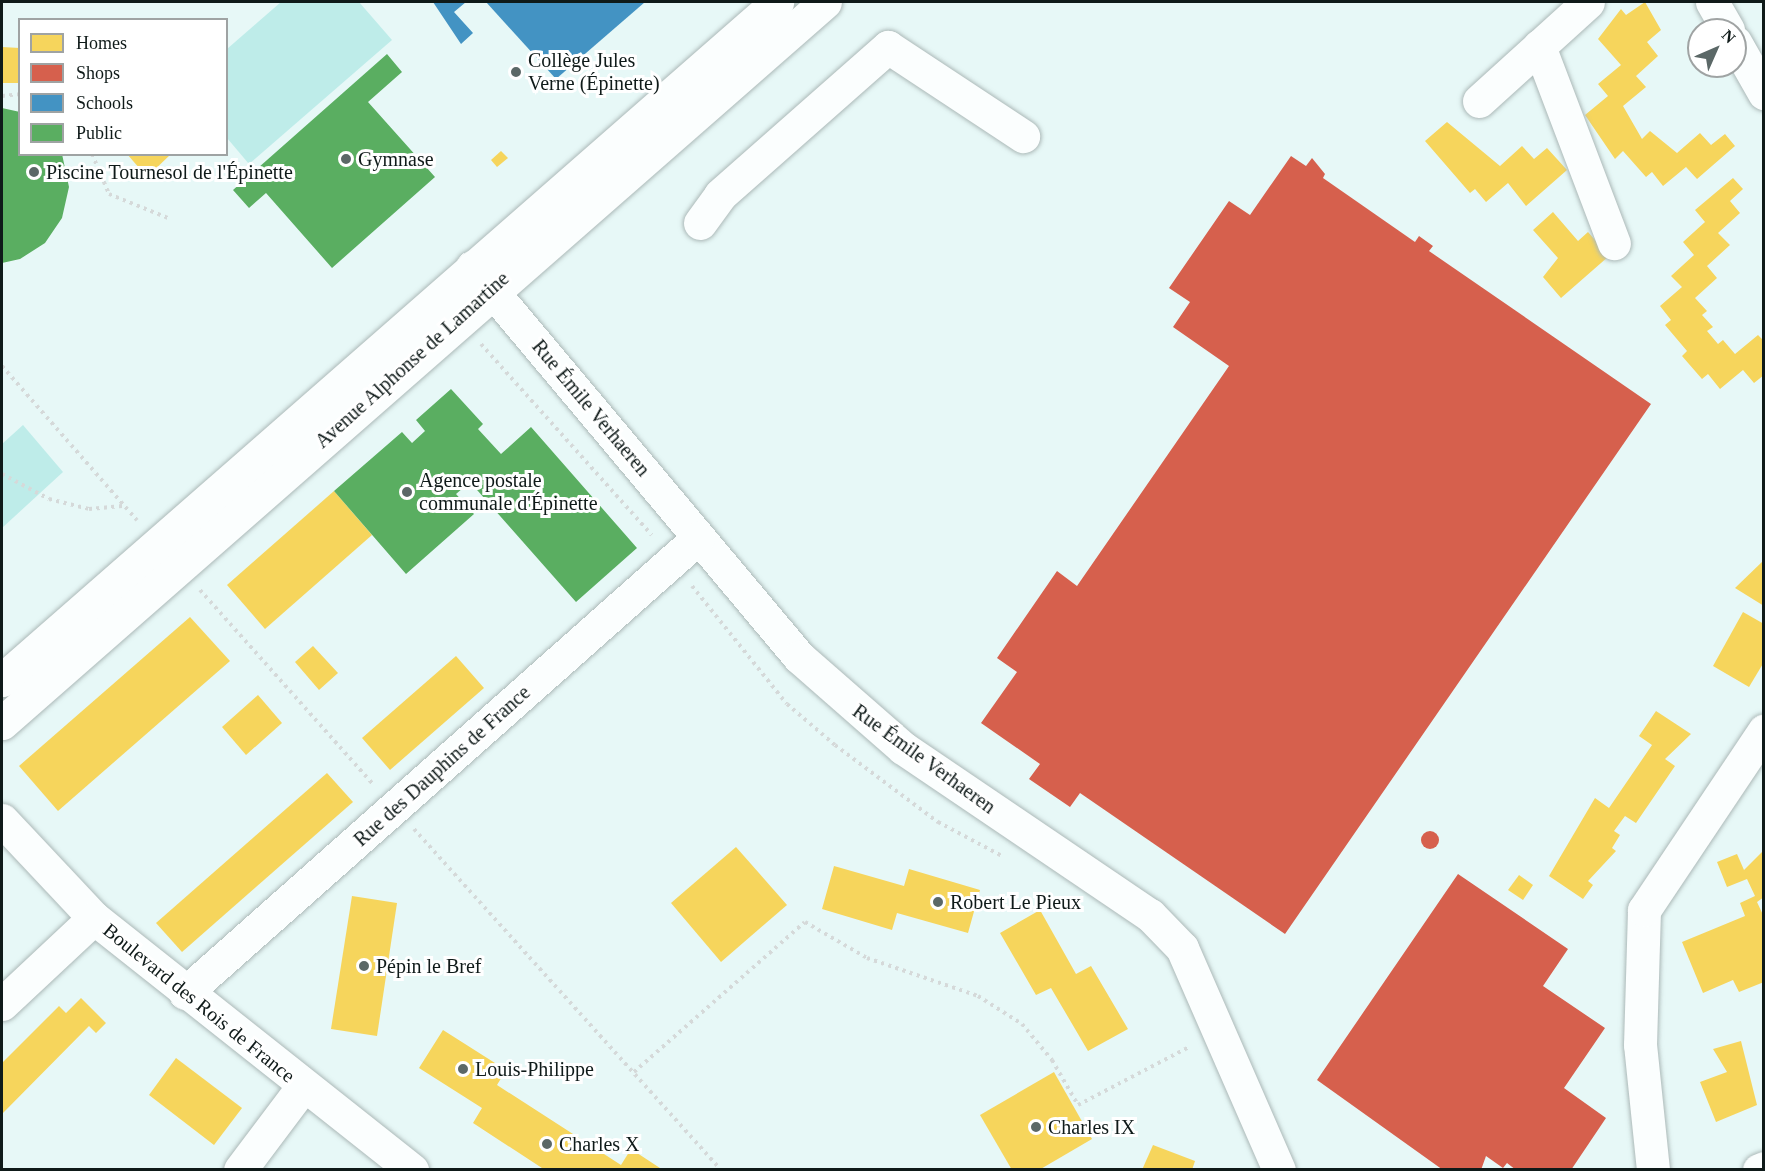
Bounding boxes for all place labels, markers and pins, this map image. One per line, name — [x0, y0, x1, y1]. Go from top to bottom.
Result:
place label: Collège Jules Verne (Épinette) — [528, 48, 660, 95]
marker: Collège Jules Verne (Épinette) — [509, 65, 523, 79]
place label: Gymnase — [358, 147, 434, 171]
marker: Gymnase — [339, 152, 353, 166]
place label: Piscine Tournesol de l'Épinette — [46, 160, 293, 184]
marker: Piscine Tournesol de l'Épinette — [27, 165, 41, 179]
place label: Agence postale communale d'Épinette — [419, 468, 598, 515]
marker: Agence postale communale d'Épinette — [400, 485, 414, 499]
place label: Robert Le Pieux — [950, 890, 1081, 914]
marker: Robert Le Pieux — [931, 895, 945, 909]
place label: Pépin le Bref — [376, 954, 482, 978]
marker: Pépin le Bref — [357, 959, 371, 973]
place label: Louis-Philippe — [475, 1057, 594, 1081]
marker: Louis-Philippe — [456, 1062, 470, 1076]
place label: Charles IX — [1048, 1115, 1135, 1139]
marker: Charles IX — [1029, 1120, 1043, 1134]
place label: Charles X — [559, 1132, 640, 1156]
marker: Charles X — [540, 1137, 554, 1151]

